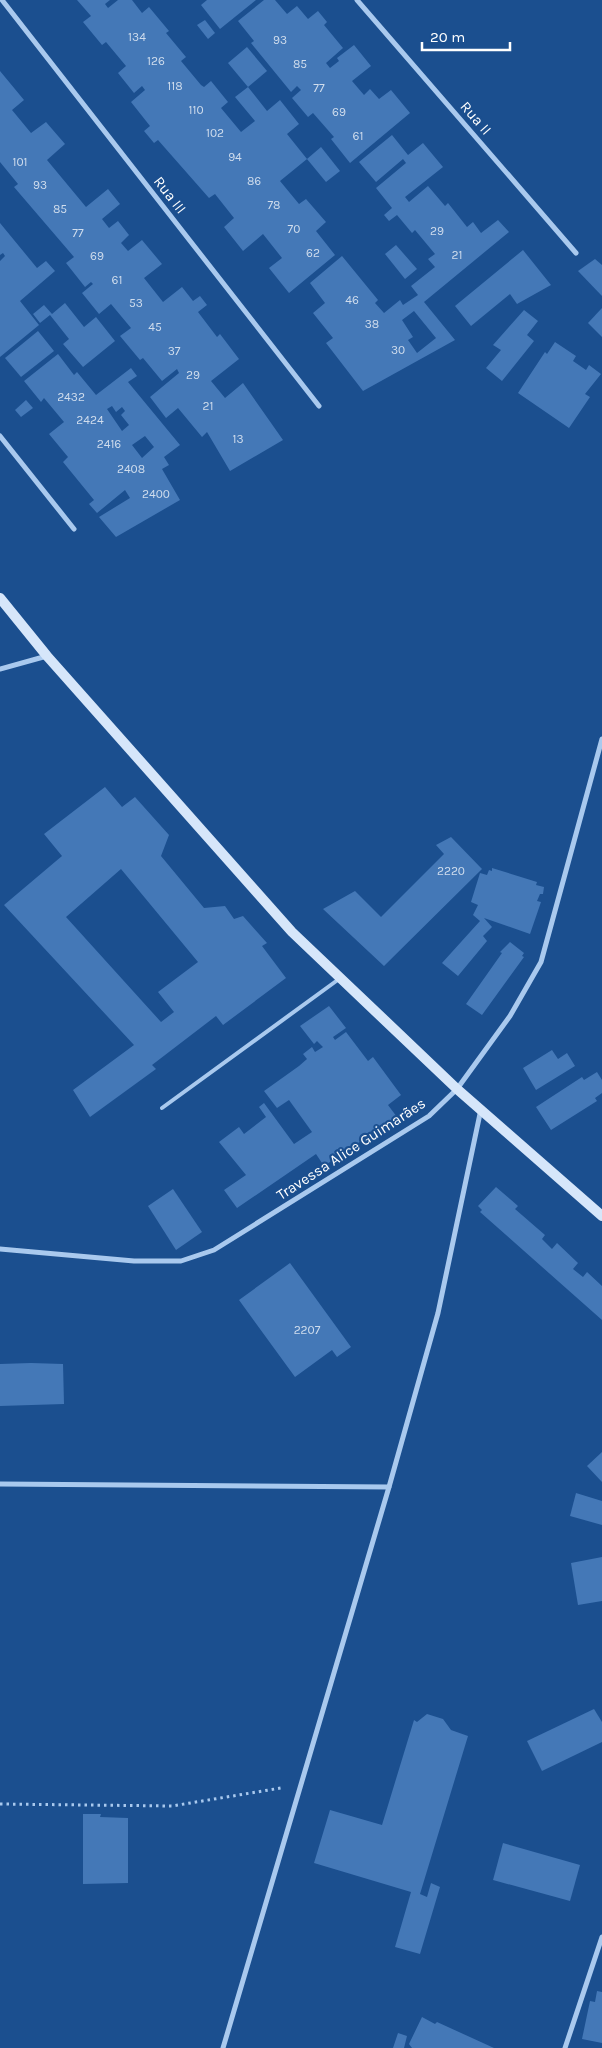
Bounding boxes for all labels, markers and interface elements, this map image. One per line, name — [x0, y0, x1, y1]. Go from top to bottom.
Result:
scale bar — [422, 20, 510, 52]
text: 20 m — [430, 28, 465, 46]
house number: 134 — [128, 30, 146, 44]
house number: 93 — [273, 33, 287, 47]
house number: 126 — [147, 54, 165, 68]
house number: 85 — [293, 57, 307, 71]
house number: 118 — [167, 79, 183, 93]
house number: 77 — [313, 81, 325, 95]
street label: Rua II — [457, 98, 495, 138]
house number: 110 — [188, 103, 204, 117]
house number: 69 — [332, 105, 346, 119]
house number: 102 — [206, 126, 224, 140]
house number: 61 — [353, 129, 363, 143]
house number: 94 — [228, 150, 242, 164]
house number: 101 — [12, 155, 28, 169]
street label: Rua III — [150, 173, 190, 217]
house number: 86 — [247, 174, 261, 188]
house number: 93 — [33, 178, 47, 192]
house number: 78 — [267, 198, 281, 212]
house number: 85 — [53, 202, 67, 216]
house number: 70 — [288, 222, 300, 236]
house number: 29 — [430, 224, 444, 238]
house number: 77 — [72, 226, 84, 240]
house number: 62 — [306, 246, 320, 260]
house number: 21 — [452, 248, 462, 262]
house number: 69 — [90, 249, 104, 263]
house number: 61 — [112, 273, 122, 287]
house number: 46 — [345, 293, 359, 307]
house number: 53 — [129, 296, 143, 310]
house number: 38 — [365, 317, 379, 331]
house number: 45 — [148, 320, 162, 334]
house number: 30 — [391, 343, 405, 357]
house number: 37 — [168, 344, 181, 358]
house number: 29 — [186, 368, 200, 382]
house number: 2432 — [57, 390, 85, 404]
house number: 21 — [203, 399, 213, 413]
house number: 2424 — [76, 413, 104, 427]
house number: 13 — [232, 432, 244, 446]
house number: 2416 — [97, 437, 121, 451]
house number: 2408 — [117, 462, 145, 476]
house number: 2400 — [142, 487, 170, 501]
house number: 2220 — [437, 864, 465, 878]
street label: Travessa Alice Guimarães — [273, 1094, 429, 1204]
house number: 2207 — [294, 1323, 321, 1337]

